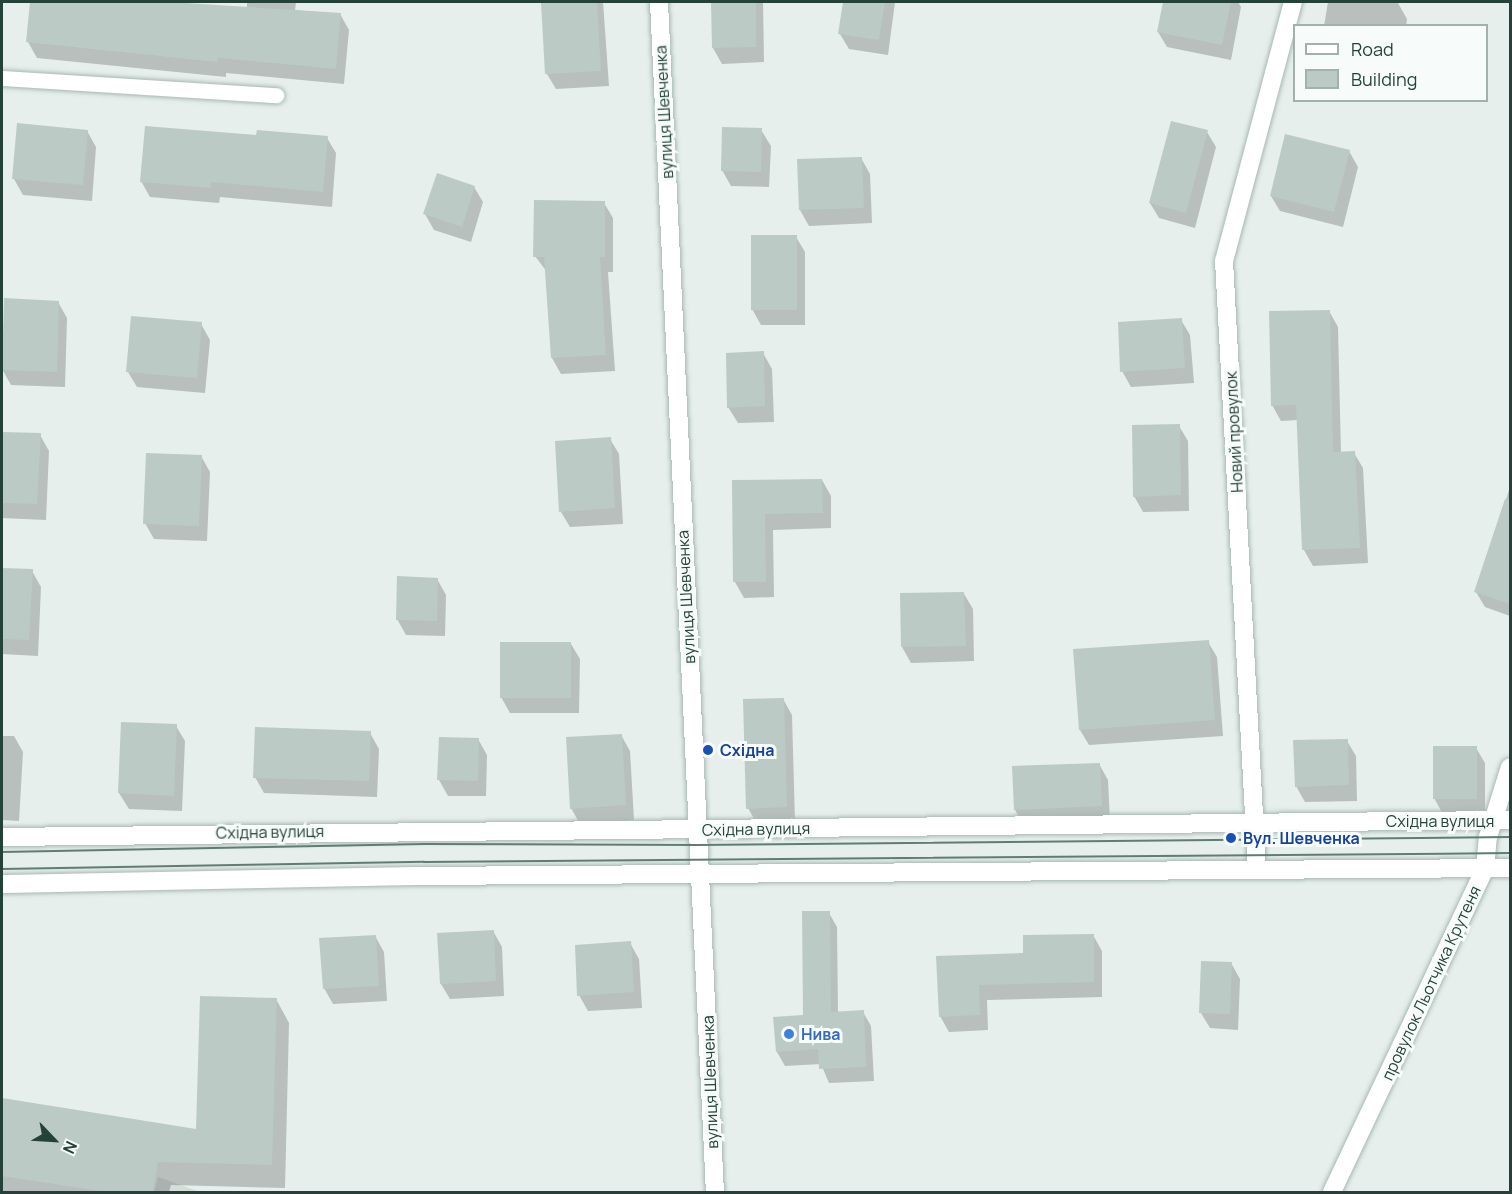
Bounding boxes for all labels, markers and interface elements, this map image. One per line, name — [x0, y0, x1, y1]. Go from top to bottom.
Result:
legend — [1293, 24, 1488, 102]
text: Road — [1351, 37, 1394, 61]
street label: вулиця Шевченка — [651, 45, 677, 179]
text: Building — [1351, 67, 1417, 91]
street label: Новий провулок — [1221, 371, 1247, 493]
street label: вулиця Шевченка — [673, 530, 699, 664]
place label: Східна — [720, 740, 774, 760]
marker: Східна — [701, 743, 715, 757]
street label: Східна вулиця — [1386, 811, 1494, 831]
street label: Східна вулиця — [702, 818, 810, 840]
street label: Східна вулиця — [216, 821, 324, 843]
place label: Вул. Шевченка — [1243, 828, 1360, 848]
marker: Вул. Шевченка — [1224, 831, 1238, 845]
street label: провулок Льотчика Крутеня — [1377, 883, 1485, 1083]
street label: вулиця Шевченка — [698, 1015, 722, 1149]
place label: Нива — [801, 1024, 840, 1044]
marker: Нива — [782, 1027, 796, 1041]
north arrow — [24, 1110, 84, 1170]
text: N — [58, 1138, 83, 1157]

